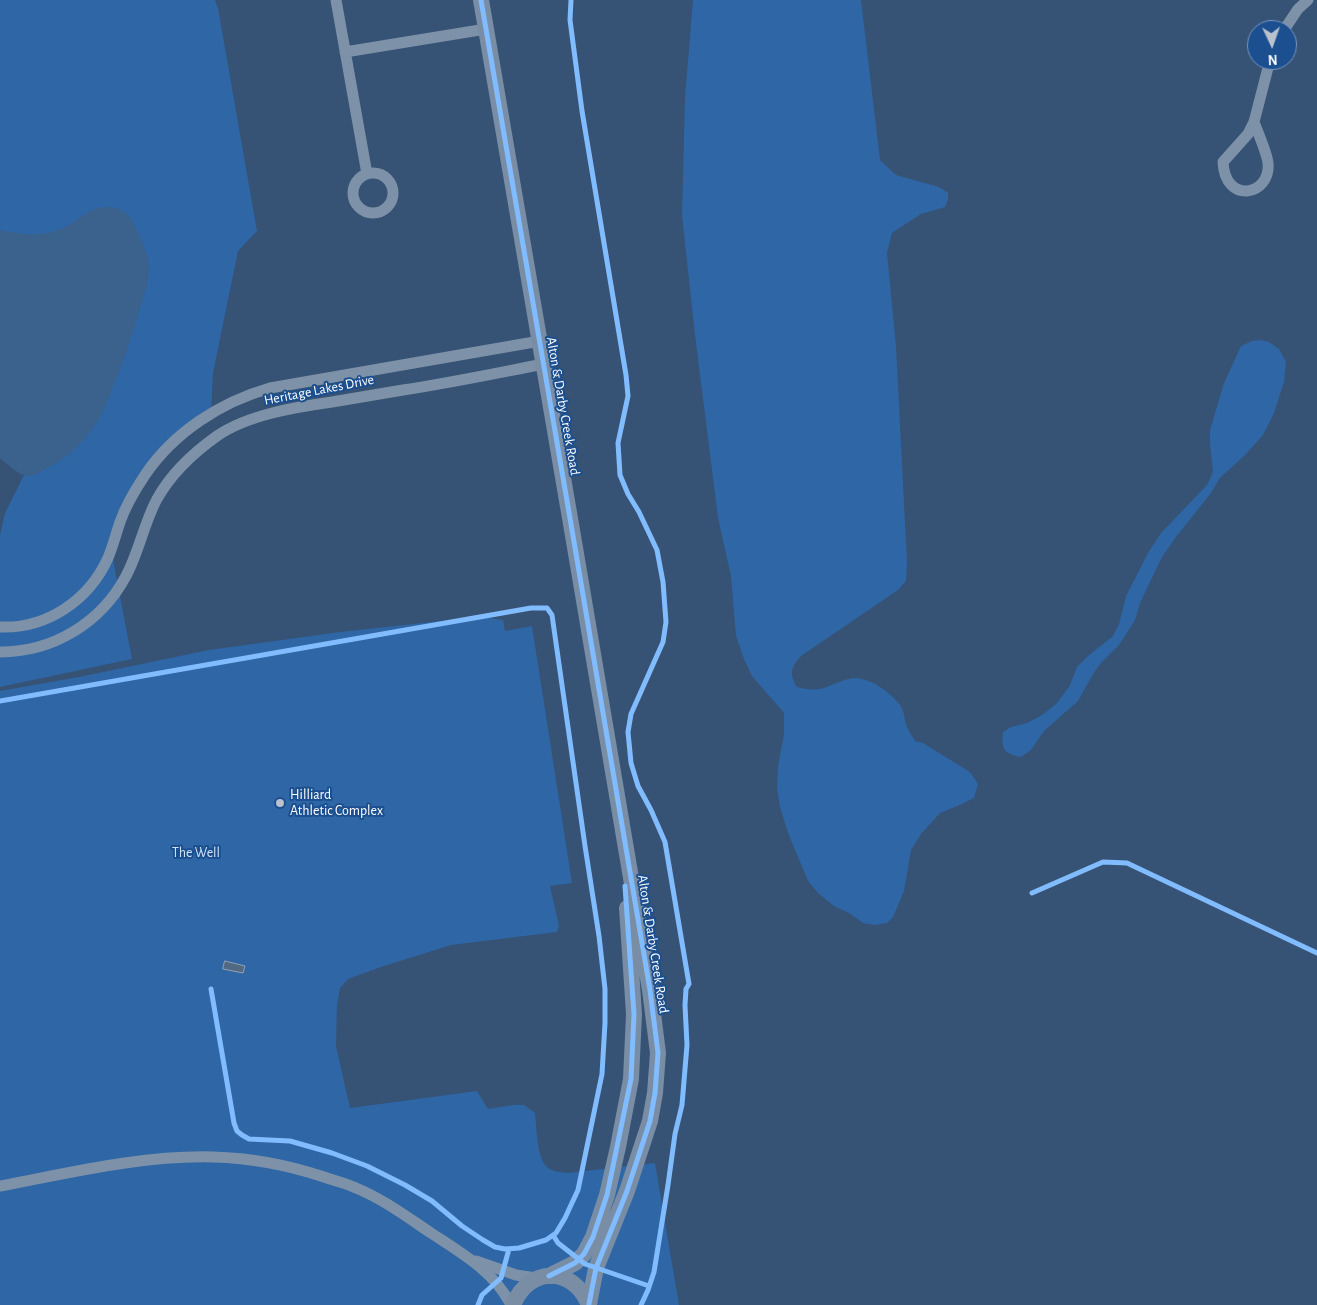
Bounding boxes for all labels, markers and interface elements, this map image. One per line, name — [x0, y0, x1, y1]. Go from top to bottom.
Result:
north arrow — [1247, 20, 1297, 70]
text: N — [1268, 52, 1278, 66]
street label: Alton & Darby Creek Road — [543, 335, 583, 477]
street label: Heritage Lakes Drive — [263, 371, 375, 409]
place label: Hilliard Athletic Complex — [290, 787, 383, 820]
marker: Hilliard Athletic Complex — [274, 797, 286, 809]
park label: The Well — [172, 845, 220, 861]
street label: Alton & Darby Creek Road — [634, 873, 672, 1015]

